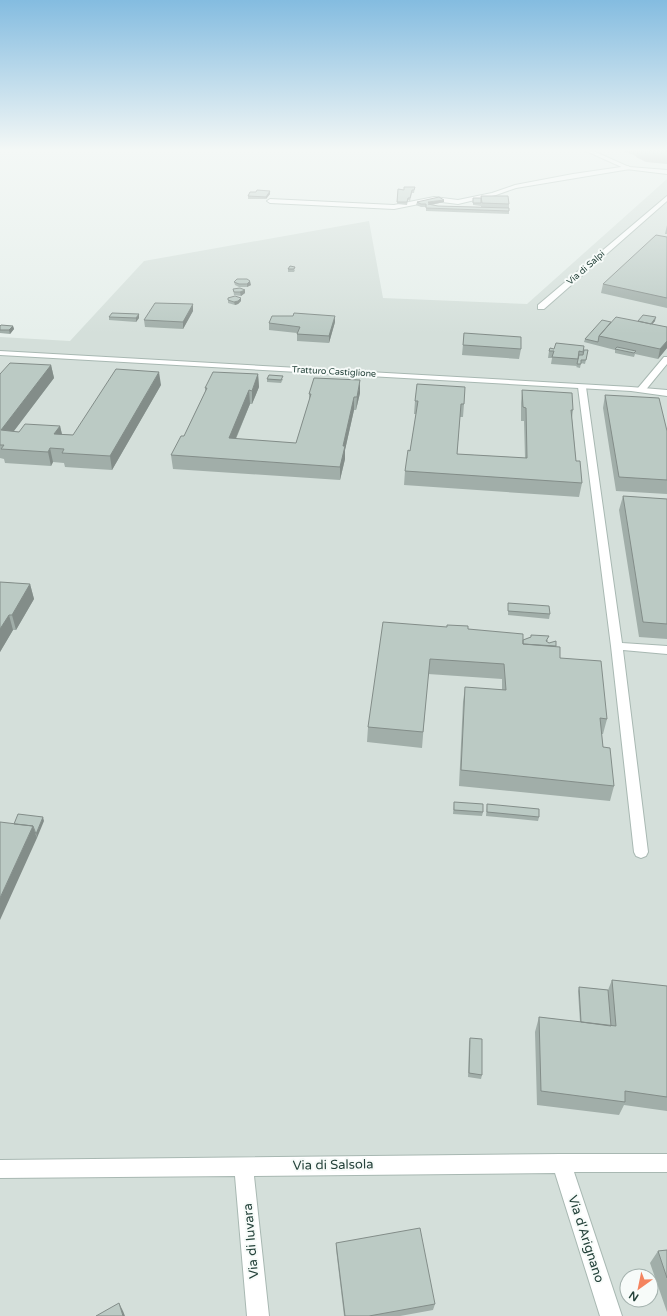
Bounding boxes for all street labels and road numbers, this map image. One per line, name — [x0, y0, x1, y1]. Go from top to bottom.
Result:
street label: Via di Salpi — [565, 248, 607, 288]
street label: Tratturo Castiglione — [292, 364, 376, 380]
street label: Via di Salsola — [292, 1156, 374, 1174]
street label: Via d'Arignano — [564, 1193, 608, 1285]
street label: Via di Iuvara — [240, 1203, 262, 1279]

